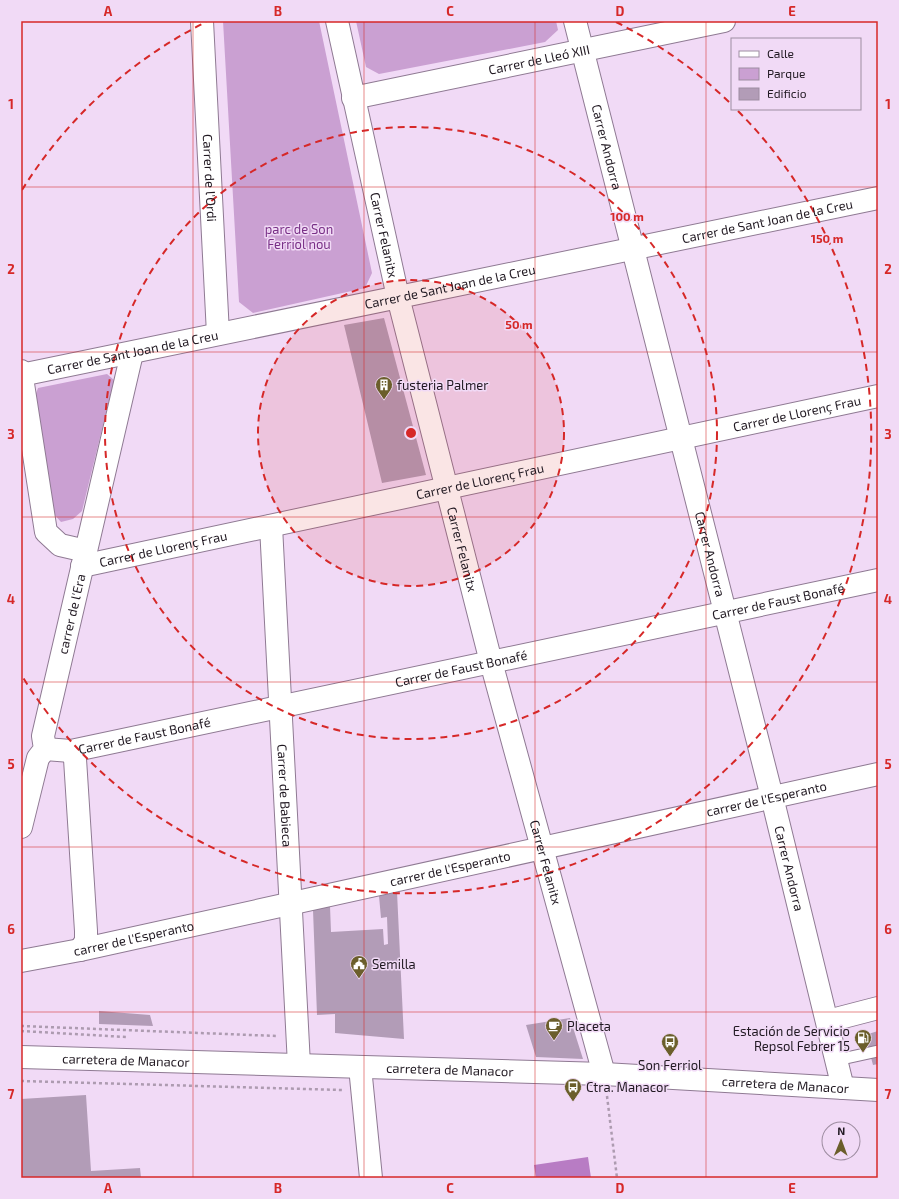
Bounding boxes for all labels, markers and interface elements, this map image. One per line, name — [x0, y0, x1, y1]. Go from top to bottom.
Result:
text: A — [104, 3, 113, 19]
text: B — [274, 3, 282, 19]
text: C — [446, 3, 454, 19]
text: D — [616, 3, 625, 19]
text: E — [788, 3, 796, 19]
legend — [731, 38, 861, 110]
street label: Carrer de Lleó XIII — [487, 41, 591, 78]
text: Calle — [767, 46, 794, 60]
text: Parque — [767, 66, 805, 80]
text: Edificio — [767, 86, 807, 100]
text: 1 — [8, 96, 14, 112]
text: 1 — [885, 96, 891, 112]
street label: Carrer Andorra — [588, 103, 625, 191]
street label: Carrer de l'Ordi — [200, 134, 220, 222]
street label: Carrer Felanitx — [367, 191, 401, 279]
street label: Carrer de Sant Joan de la Creu — [680, 195, 854, 246]
text: 100 m — [610, 209, 644, 223]
park label: parc de Son Ferriol nou — [265, 221, 333, 252]
text: 150 m — [811, 231, 843, 245]
text: 2 — [7, 261, 15, 277]
street label: Carrer de Sant Joan de la Creu — [363, 261, 537, 312]
text: 2 — [884, 261, 892, 277]
text: 50 m — [505, 317, 533, 331]
street label: Carrer de Sant Joan de la Creu — [46, 326, 220, 377]
building icon: fusteria Palmer — [374, 375, 394, 400]
place label: fusteria Palmer — [397, 377, 489, 393]
street label: Carrer de Llorenç Frau — [731, 392, 862, 435]
text: 3 — [7, 426, 15, 442]
centre of rings — [404, 426, 418, 440]
text: 3 — [884, 426, 892, 442]
street label: Carrer de Llorenç Frau — [415, 460, 545, 502]
street label: Carrer Felanitx — [444, 505, 481, 594]
street label: Carrer Andorra — [692, 510, 729, 598]
street label: Carrer de Llorenç Frau — [98, 527, 229, 570]
street label: carrer de l'Era — [54, 572, 88, 656]
street label: Carrer de Faust Bonafé — [711, 579, 846, 623]
text: 4 — [7, 591, 15, 607]
text: 4 — [884, 591, 892, 607]
street label: Carrer de Faust Bonafé — [394, 647, 529, 690]
street label: Carrer de Faust Bonafé — [77, 714, 212, 757]
street label: Carrer de Babieca — [274, 744, 296, 848]
text: 5 — [7, 756, 15, 772]
text: 5 — [884, 756, 892, 772]
street label: carrer de l'Esperanto — [705, 778, 828, 820]
street label: Carrer Felanitx — [527, 818, 565, 907]
street label: Carrer Andorra — [771, 824, 808, 913]
street label: carrer de l'Esperanto — [388, 847, 512, 889]
street label: carrer de l'Esperanto — [72, 917, 195, 959]
text: 6 — [7, 921, 15, 937]
text: 6 — [884, 921, 892, 937]
public building icon: Semilla — [349, 954, 369, 979]
place label: Semilla — [372, 956, 416, 972]
cafe icon: Placeta — [544, 1016, 564, 1041]
place label: Placeta — [567, 1018, 611, 1034]
place label: Estación de Servicio Repsol Febrer 15 — [733, 1023, 850, 1054]
fuel station icon: Estación de Servicio Repsol Febrer 15 — [853, 1028, 873, 1053]
bus stop icon: Son Ferriol — [660, 1032, 680, 1057]
street label: carretera de Manacor — [62, 1050, 190, 1070]
place label: Son Ferriol — [638, 1057, 702, 1073]
street label: carretera de Manacor — [386, 1060, 514, 1079]
street label: carretera de Manacor — [721, 1073, 850, 1096]
bus stop icon: Ctra. Manacor — [563, 1077, 583, 1102]
place label: Ctra. Manacor — [586, 1079, 669, 1095]
text: 7 — [8, 1086, 15, 1102]
text: 7 — [885, 1086, 892, 1102]
north arrow — [821, 1121, 861, 1161]
text: N — [837, 1124, 845, 1137]
text: A — [104, 1180, 113, 1196]
text: B — [274, 1180, 282, 1196]
text: C — [446, 1180, 454, 1196]
text: D — [616, 1180, 625, 1196]
text: E — [788, 1180, 796, 1196]

